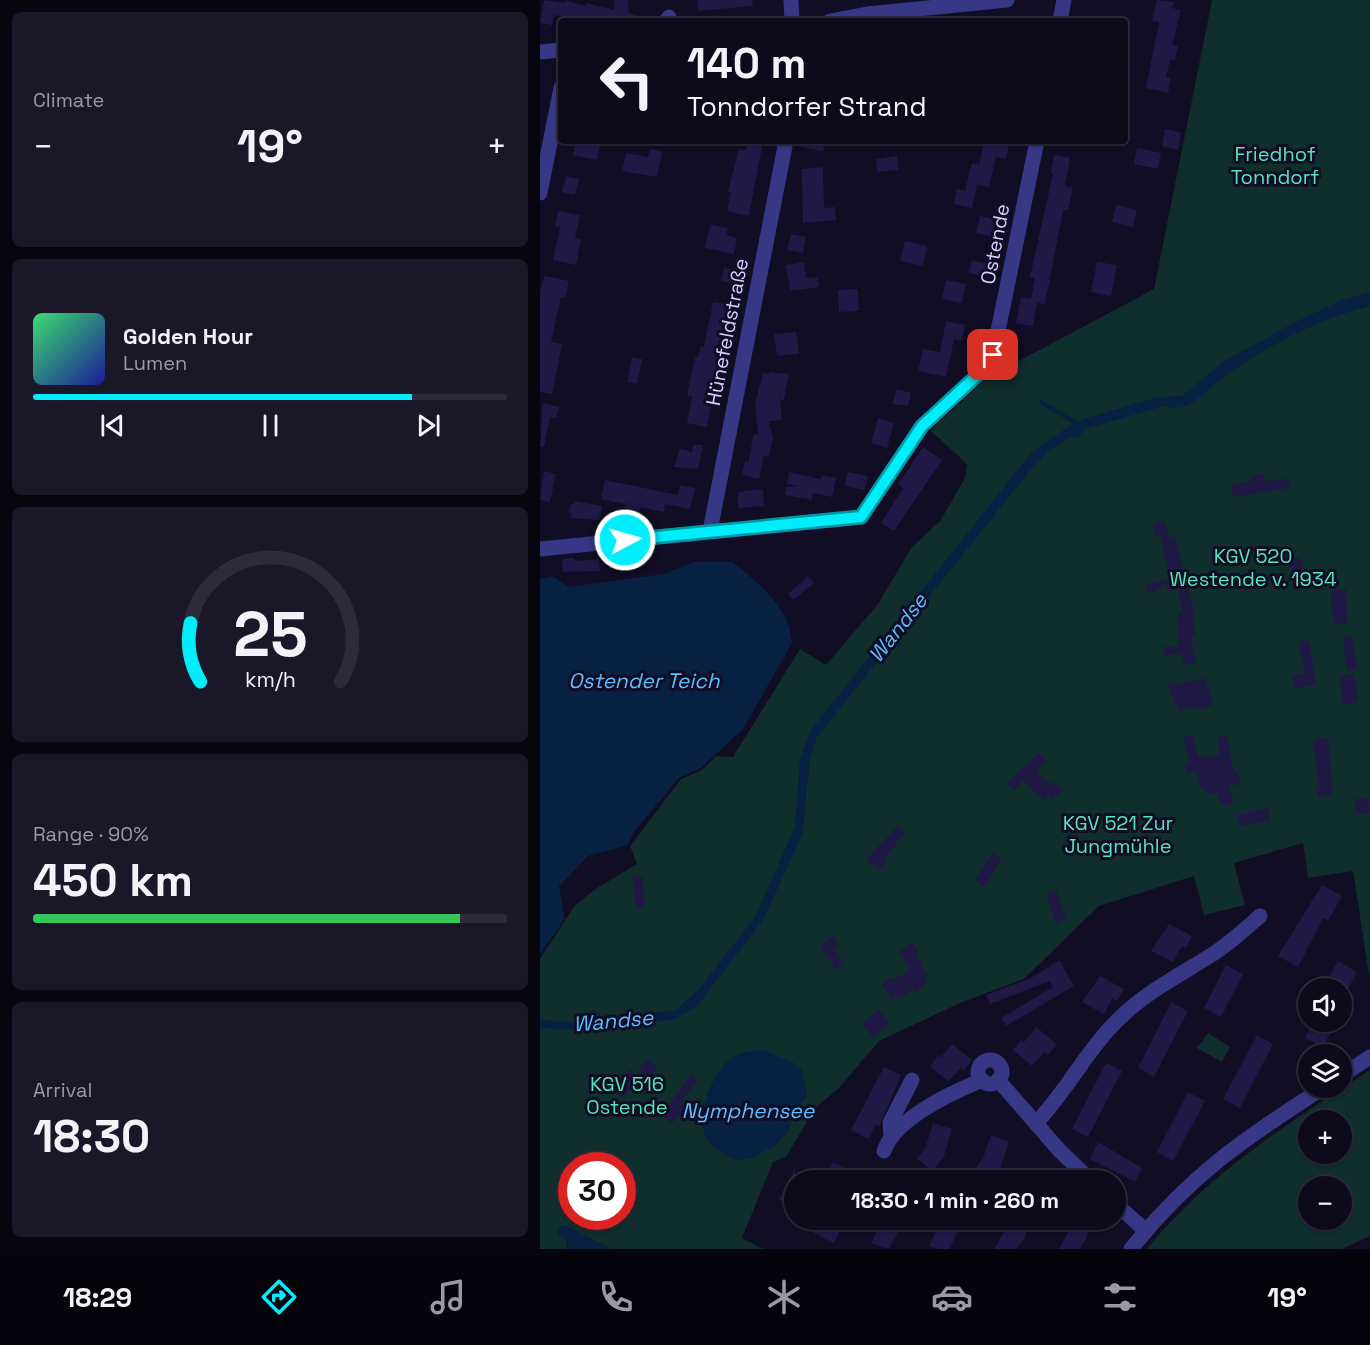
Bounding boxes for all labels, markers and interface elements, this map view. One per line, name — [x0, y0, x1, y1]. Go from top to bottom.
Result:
text: 140 m — [687, 37, 806, 90]
icon: left — [588, 42, 666, 120]
text: Climate — [33, 87, 104, 113]
text: Tonndorfer Strand — [687, 89, 927, 124]
text: 19° — [237, 118, 303, 175]
text: − — [33, 126, 53, 168]
text: + — [487, 126, 507, 168]
park label: Friedhof Tonndorf — [1231, 141, 1319, 190]
street label: Ostende — [974, 202, 1016, 286]
street label: Hünefeldstraße — [700, 256, 754, 408]
text: Golden Hour — [123, 322, 253, 350]
pin — [967, 329, 1018, 380]
icon: arrive — [976, 338, 1009, 371]
text: Lumen — [123, 350, 187, 376]
icon: previous — [96, 409, 129, 442]
icon: pause — [254, 409, 287, 442]
icon: next — [412, 409, 445, 442]
position arrow — [593, 508, 657, 572]
park label: KGV 520 Westende v. 1934 — [1170, 543, 1336, 592]
water label: Wandse — [862, 587, 934, 668]
text: 25 — [233, 595, 307, 674]
text: km/h — [244, 666, 296, 693]
water label: Ostender Teich — [568, 667, 721, 694]
park label: KGV 521 Zur Jungmühle — [1063, 810, 1173, 859]
text: Range · 90% — [33, 821, 149, 847]
text: 450 km — [33, 852, 193, 909]
map controls — [1298, 978, 1352, 1230]
button: sound — [1298, 978, 1352, 1032]
water label: Wandse — [572, 1003, 656, 1037]
button: layers — [1298, 1044, 1352, 1098]
park label: KGV 516 Ostende — [586, 1071, 668, 1120]
text: Arrival — [33, 1077, 92, 1103]
water label: Nymphensee — [682, 1097, 816, 1124]
text: 18:30 — [33, 1108, 150, 1165]
button: + — [1298, 1110, 1352, 1164]
speed limit sign: 30 — [558, 1152, 636, 1230]
button: − — [1298, 1176, 1352, 1230]
text: 18:30 · 1 min · 260 m — [851, 1186, 1059, 1214]
icon: directions — [258, 1276, 300, 1318]
icon: music — [427, 1276, 469, 1318]
icon: phone — [595, 1276, 637, 1318]
icon: climate — [763, 1276, 805, 1318]
icon: car — [931, 1276, 973, 1318]
icon: filters — [1099, 1276, 1141, 1318]
text: 18:29 — [63, 1280, 132, 1315]
text: 19° — [1267, 1280, 1307, 1315]

